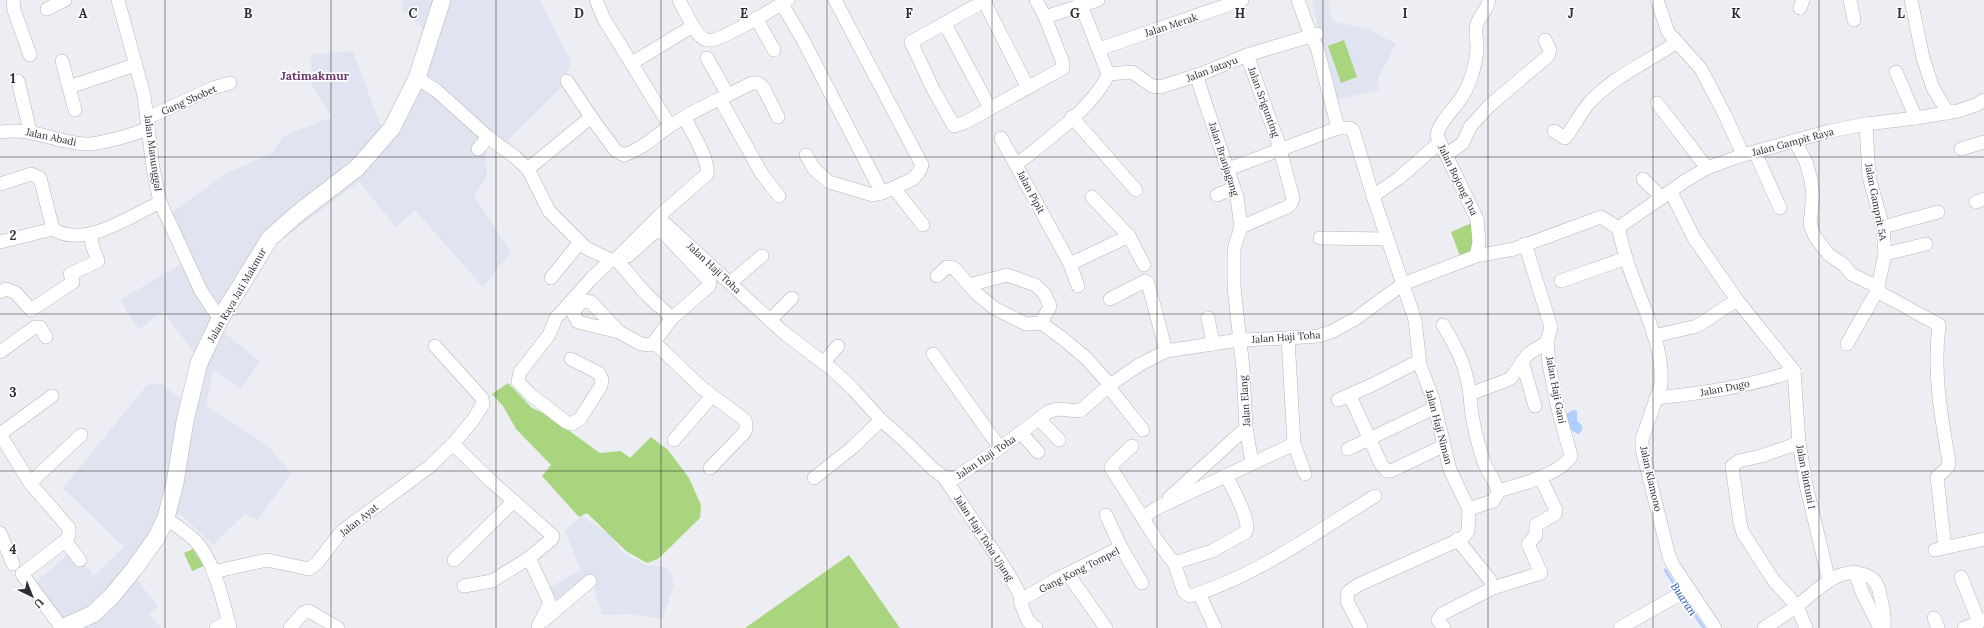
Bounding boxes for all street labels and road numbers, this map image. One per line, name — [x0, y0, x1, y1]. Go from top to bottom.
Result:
street label: Jalan Merak — [1142, 10, 1200, 40]
street label: Jalan Jatayu — [1183, 53, 1240, 85]
street label: Jalan Srigunting — [1245, 64, 1283, 139]
street label: Gang Sbobet — [159, 82, 219, 118]
street label: Jalan Manunggal — [141, 113, 165, 192]
street label: Jalan Branjagang — [1206, 119, 1242, 198]
street label: Jalan Abadi — [24, 125, 78, 149]
street label: Jalan Gampit Raya — [1750, 125, 1835, 159]
street label: Jalan Bojong Tua — [1435, 141, 1481, 218]
street label: Jalan Gamprit 5A — [1862, 161, 1890, 242]
street label: Jalan Pipit — [1014, 167, 1048, 216]
street label: Jalan Haji Toha — [684, 239, 744, 296]
street label: Jalan Raya Jati Makmur — [204, 245, 270, 345]
street label: Jalan Haji Toha — [1250, 328, 1321, 346]
street label: Jalan Haji Gani — [1543, 354, 1569, 425]
street label: Jalan Elang — [1237, 375, 1253, 428]
street label: Jalan Dugo — [1698, 377, 1751, 399]
street label: Jalan Haji Niman — [1423, 387, 1455, 466]
street label: Jalan Haji Toha — [953, 432, 1018, 482]
street label: Jalan Bintuni I — [1793, 443, 1819, 510]
street label: Jalan Klamono — [1637, 444, 1665, 513]
street label: Jalan Haji Toha Ujung — [951, 492, 1017, 584]
street label: Jalan Ayat — [336, 500, 381, 540]
street label: Gang Kong Tompel — [1037, 544, 1122, 596]

